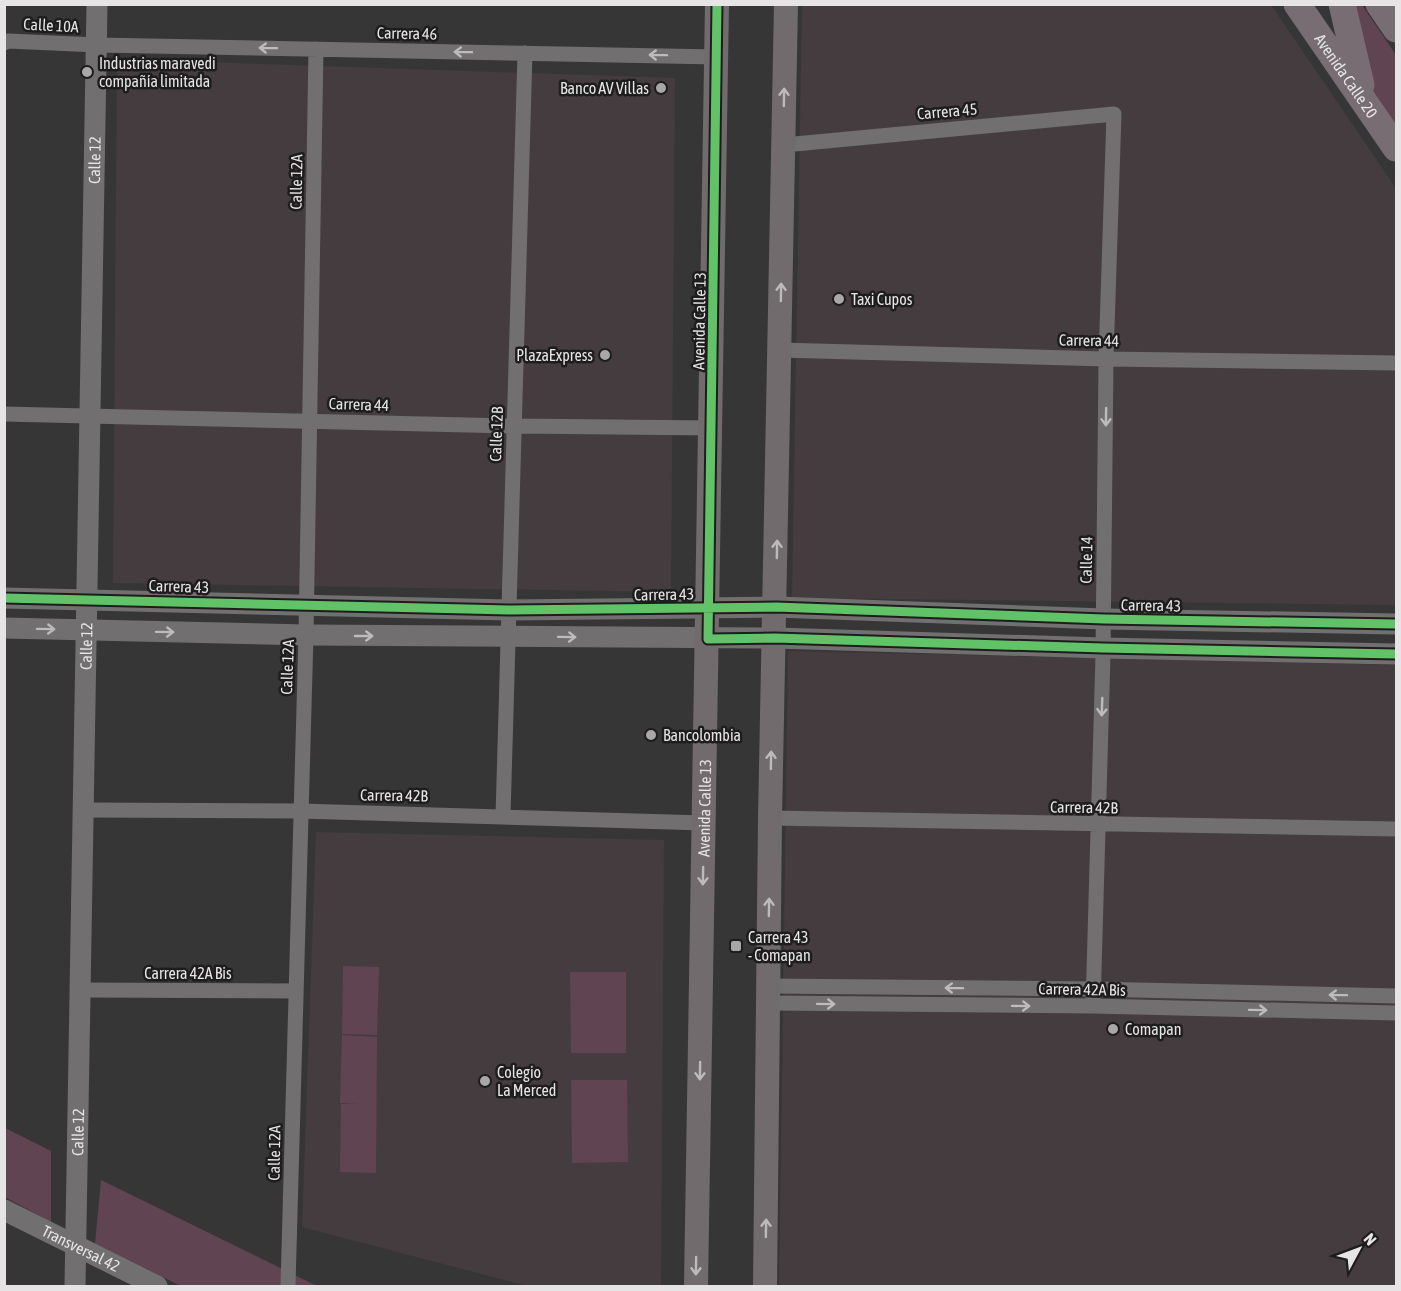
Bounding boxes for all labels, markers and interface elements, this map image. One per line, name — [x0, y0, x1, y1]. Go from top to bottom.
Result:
street label: Calle 10A — [23, 15, 79, 35]
street label: Carrera 46 — [377, 23, 437, 43]
street label: Avenida Calle 20 — [1311, 30, 1381, 121]
one-way arrow — [259, 42, 279, 54]
one-way arrow — [454, 46, 474, 58]
one-way arrow — [649, 50, 669, 61]
place label: Industrias maravedi compañía limitada — [99, 54, 216, 91]
marker: Industrias maravedi compañía limitada — [80, 65, 94, 79]
place label: Banco AV Villas — [560, 79, 649, 97]
marker: Banco AV Villas — [654, 81, 668, 95]
one-way arrow — [779, 87, 790, 107]
street label: Carrera 45 — [916, 99, 978, 123]
street label: Calle 12 — [85, 136, 104, 184]
street label: Calle 12A — [287, 154, 305, 210]
street label: Avenida Calle 13 — [689, 272, 709, 370]
one-way arrow — [775, 282, 787, 302]
place label: Taxi Cupos — [851, 290, 913, 309]
marker: Taxi Cupos — [832, 292, 846, 306]
street label: Carrera 44 — [1059, 330, 1119, 350]
place label: PlazaExpress — [516, 346, 593, 365]
marker: PlazaExpress — [598, 348, 612, 362]
street label: Carrera 44 — [328, 394, 390, 414]
street label: Calle 12B — [486, 406, 506, 462]
one-way arrow — [1100, 407, 1112, 427]
street label: Calle 14 — [1077, 536, 1095, 584]
one-way arrow — [771, 539, 782, 559]
street label: Carrera 43 — [148, 576, 210, 596]
street label: Carrera 43 — [634, 584, 694, 604]
street label: Carrera 43 — [1121, 595, 1181, 615]
street label: Calle 12 — [77, 622, 95, 670]
one-way arrow — [35, 623, 55, 635]
one-way arrow — [154, 626, 174, 637]
one-way arrow — [354, 630, 374, 641]
one-way arrow — [557, 631, 577, 643]
street label: Calle 12A — [277, 639, 297, 695]
one-way arrow — [1096, 696, 1107, 716]
place label: Bancolombia — [663, 726, 741, 744]
marker: Bancolombia — [644, 728, 658, 742]
one-way arrow — [766, 750, 777, 770]
street label: Avenida Calle 13 — [694, 759, 714, 857]
street label: Carrera 42B — [360, 785, 429, 805]
street label: Carrera 42B — [1050, 797, 1119, 817]
one-way arrow — [697, 866, 709, 886]
one-way arrow — [763, 898, 775, 918]
place label: Carrera 43 - Comapan — [748, 928, 811, 965]
marker: Carrera 43 - Comapan — [729, 939, 743, 953]
street label: Carrera 42A Bis — [144, 964, 232, 982]
street label: Carrera 42A Bis — [1038, 979, 1126, 999]
one-way arrow — [945, 982, 965, 994]
one-way arrow — [1329, 989, 1349, 1001]
one-way arrow — [816, 998, 836, 1009]
one-way arrow — [1011, 1000, 1031, 1012]
one-way arrow — [1248, 1004, 1268, 1016]
place label: Comapan — [1125, 1020, 1181, 1039]
marker: Comapan — [1106, 1022, 1120, 1036]
one-way arrow — [694, 1061, 705, 1081]
place label: Colegio La Merced — [497, 1063, 556, 1099]
marker: Colegio La Merced — [478, 1074, 492, 1088]
street label: Calle 12 — [68, 1108, 87, 1156]
street label: Calle 12A — [265, 1125, 283, 1181]
one-way arrow — [760, 1219, 772, 1239]
north arrow — [1329, 1219, 1389, 1279]
street label: Transversal 42 — [39, 1221, 123, 1275]
text: N — [1360, 1230, 1380, 1249]
one-way arrow — [691, 1256, 702, 1276]

